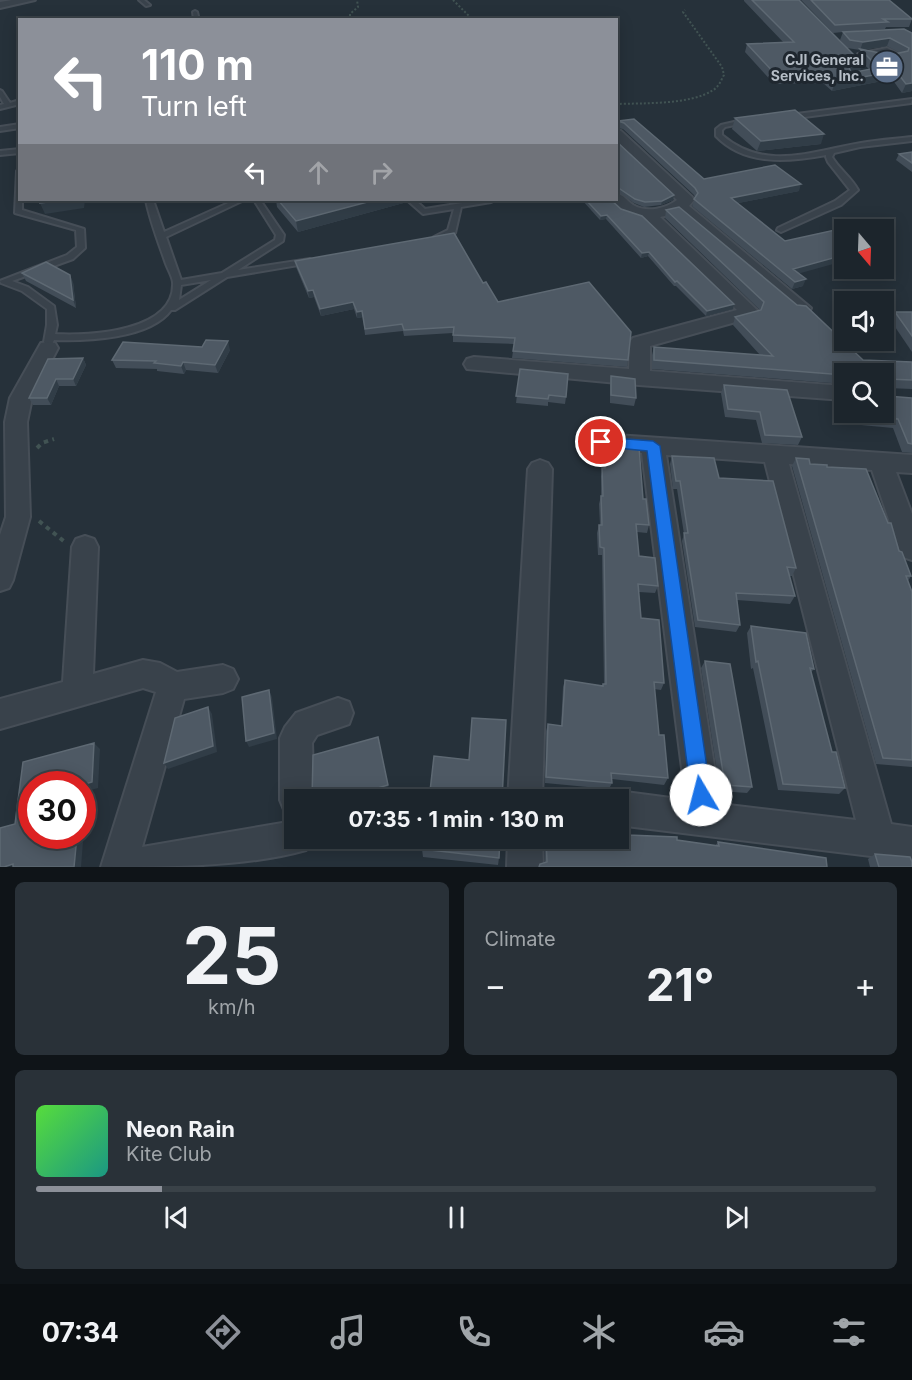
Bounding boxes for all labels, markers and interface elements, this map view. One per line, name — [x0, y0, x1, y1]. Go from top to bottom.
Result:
text: 110 m — [141, 39, 254, 90]
icon: left — [42, 42, 120, 120]
office icon: CJI General Services, Inc. — [869, 49, 905, 85]
place label: CJI General Services, Inc. — [771, 51, 864, 84]
text: Turn left — [141, 90, 247, 123]
icon: left — [239, 156, 272, 189]
icon: ahead — [302, 156, 335, 189]
icon: right — [365, 156, 398, 189]
north arrow — [834, 219, 894, 279]
map controls — [834, 219, 894, 423]
button: sound — [834, 291, 894, 351]
button: search — [834, 363, 894, 423]
pin — [575, 416, 626, 467]
icon: arrive — [584, 425, 617, 458]
position arrow — [669, 763, 733, 827]
speed limit sign: 30 — [18, 771, 96, 849]
text: 07:35 · 1 min · 130 m — [349, 806, 564, 832]
text: 25 — [182, 908, 281, 1003]
text: Climate — [485, 927, 556, 951]
text: 21° — [646, 957, 714, 1012]
text: − — [485, 965, 506, 1005]
text: + — [854, 965, 876, 1005]
text: km/h — [208, 995, 256, 1019]
text: Neon Rain — [126, 1116, 235, 1142]
text: Kite Club — [126, 1142, 212, 1166]
icon: previous — [160, 1201, 193, 1234]
icon: pause — [440, 1201, 473, 1234]
icon: next — [720, 1201, 753, 1234]
icon: directions — [202, 1311, 244, 1353]
icon: music — [327, 1311, 369, 1353]
icon: phone — [453, 1311, 495, 1353]
icon: climate — [578, 1311, 620, 1353]
icon: car — [703, 1311, 745, 1353]
icon: filters — [828, 1311, 870, 1353]
text: 07:34 — [42, 1316, 119, 1349]

